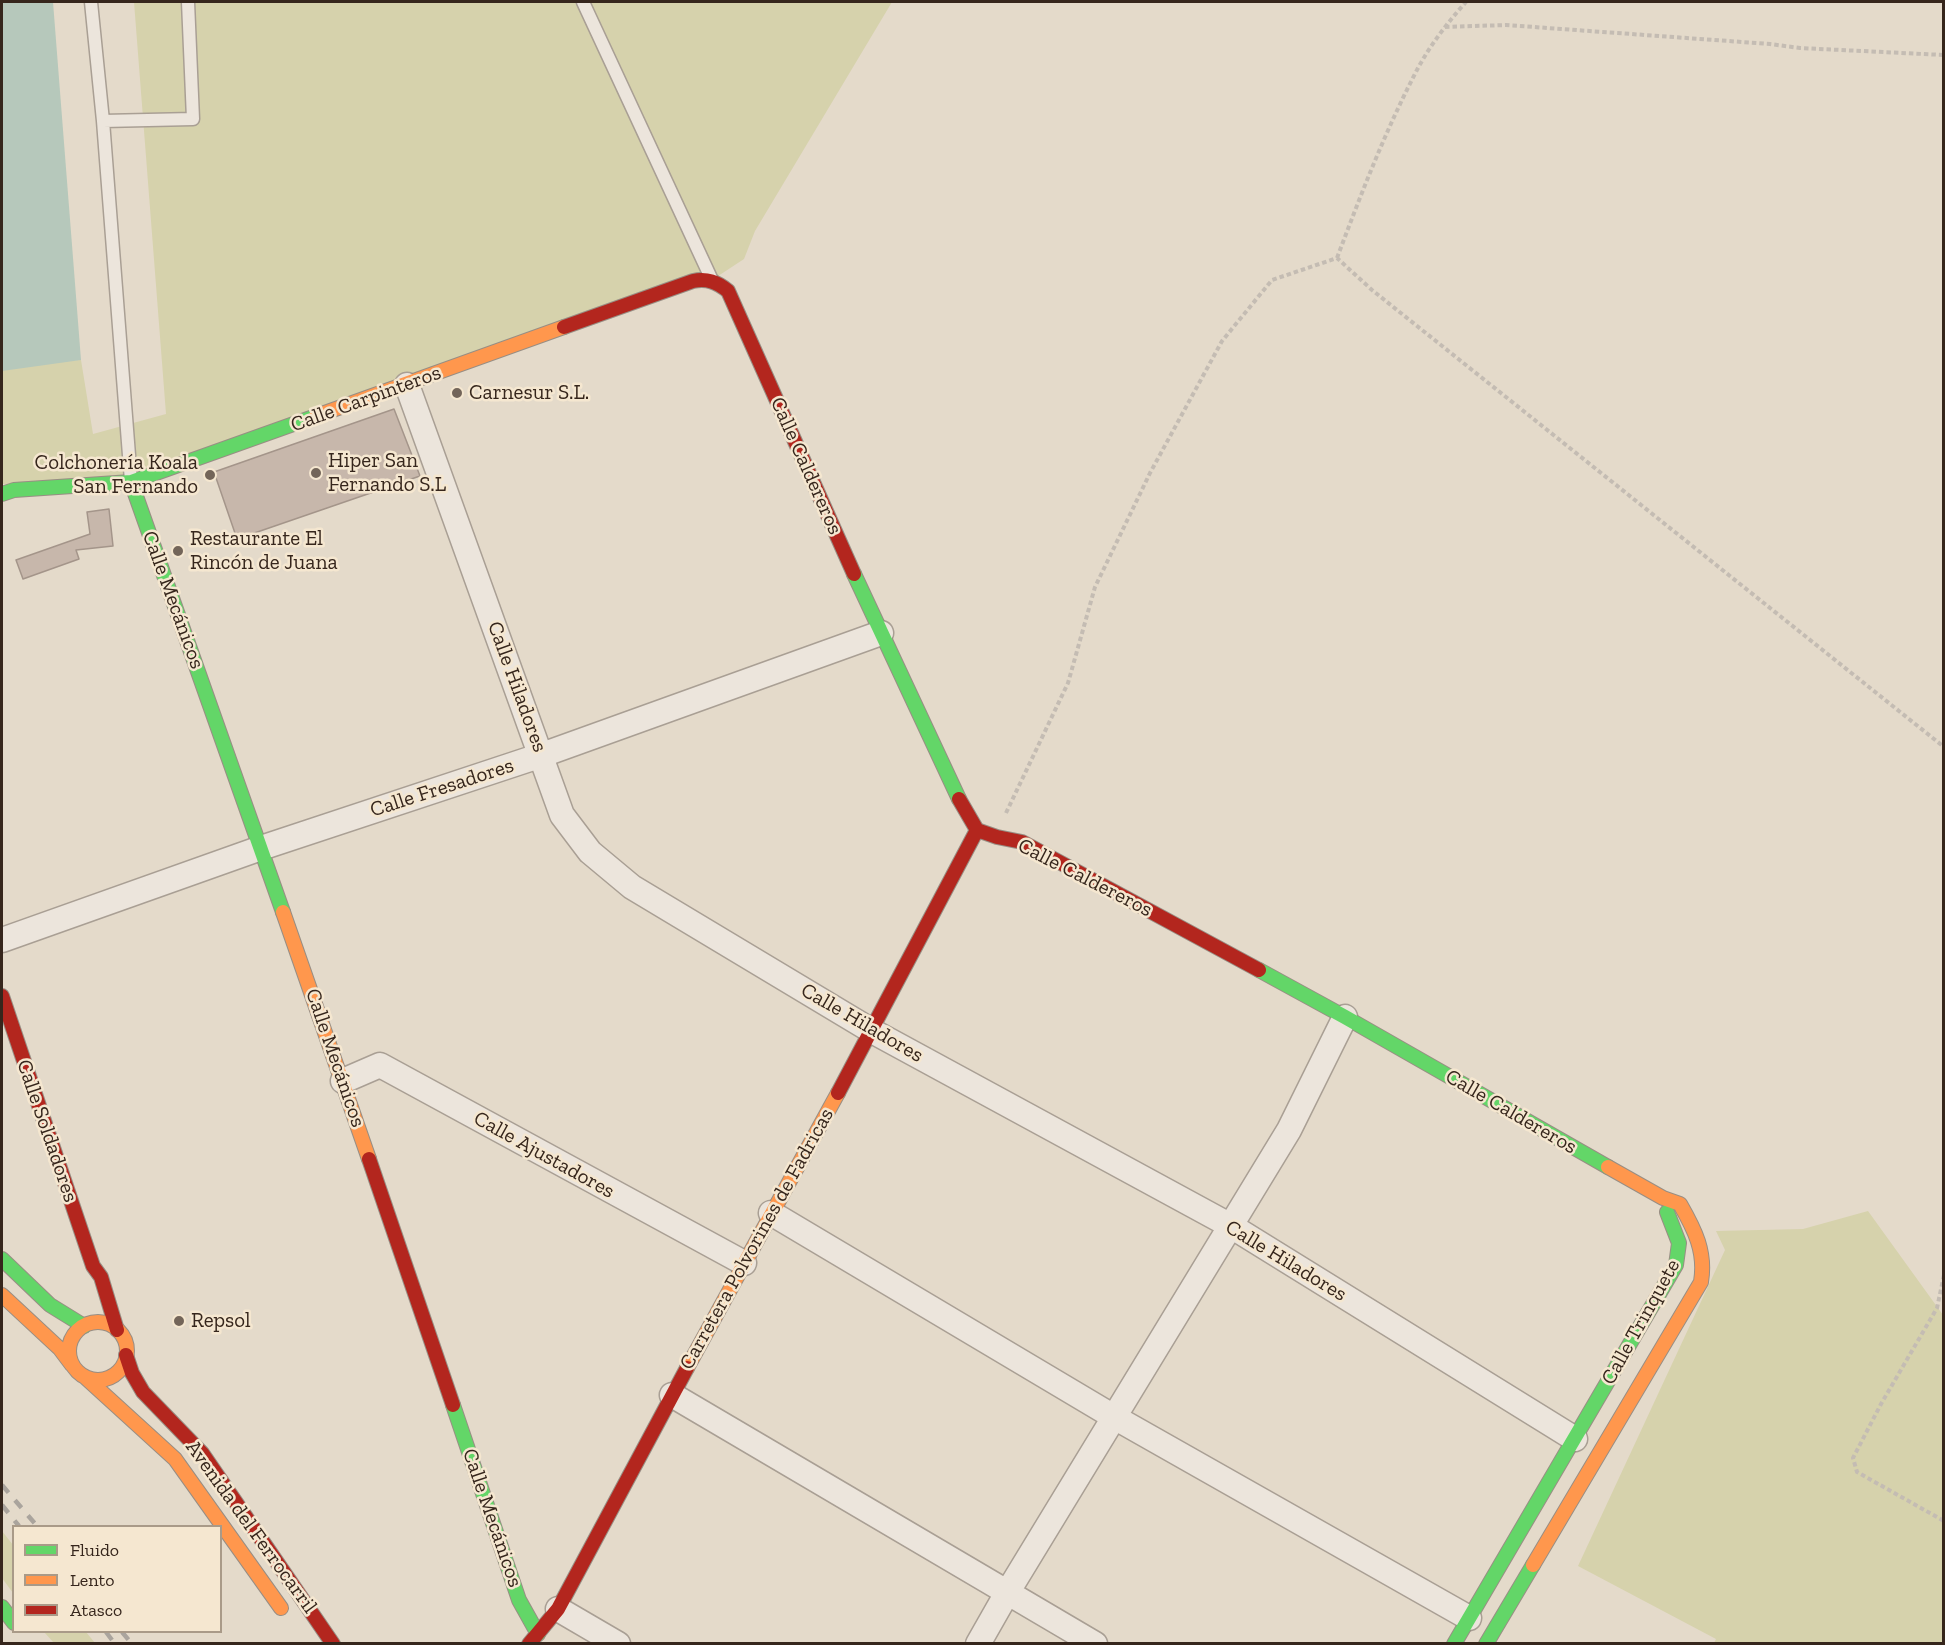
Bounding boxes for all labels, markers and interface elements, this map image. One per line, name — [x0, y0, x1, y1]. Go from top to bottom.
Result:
street label: Calle Carpinteros — [287, 360, 445, 438]
place label: Carnesur S.L. — [469, 380, 589, 406]
marker: Carnesur S.L. — [450, 386, 464, 400]
street label: Calle Caldereros — [764, 393, 848, 539]
place label: Hiper San Fernando S.L — [328, 448, 446, 498]
place label: Colchonería Koala San Fernando — [35, 450, 198, 500]
marker: Hiper San Fernando S.L — [309, 466, 323, 480]
marker: Colchonería Koala San Fernando — [203, 468, 217, 482]
place label: Restaurante El Rincón de Juana — [190, 526, 338, 576]
street label: Calle Mecánicos — [136, 528, 210, 672]
marker: Restaurante El Rincón de Juana — [171, 544, 185, 558]
street label: Calle Hiladores — [482, 618, 552, 756]
street label: Calle Fresadores — [367, 753, 517, 823]
street label: Calle Caldereros — [1013, 833, 1157, 923]
street label: Calle Hiladores — [796, 978, 928, 1068]
street label: Calle Mecánicos — [300, 985, 370, 1131]
street label: Calle Soldadores — [11, 1056, 83, 1206]
street label: Calle Caldereros — [1441, 1064, 1581, 1160]
street label: Carretera Polvorines de Fadricas — [674, 1104, 840, 1374]
street label: Calle Ajustadores — [469, 1106, 619, 1204]
street label: Calle Hiladores — [1221, 1215, 1351, 1307]
street label: Calle Trinquete — [1596, 1255, 1686, 1389]
place label: Repsol — [191, 1308, 251, 1334]
marker: Repsol — [172, 1314, 186, 1328]
street label: Avenida del Ferrocarril — [180, 1436, 322, 1618]
street label: Calle Mecánicos — [457, 1445, 527, 1591]
legend — [12, 1525, 222, 1633]
text: Fluido — [70, 1539, 119, 1561]
text: Lento — [70, 1569, 115, 1591]
text: Atasco — [70, 1599, 122, 1621]

